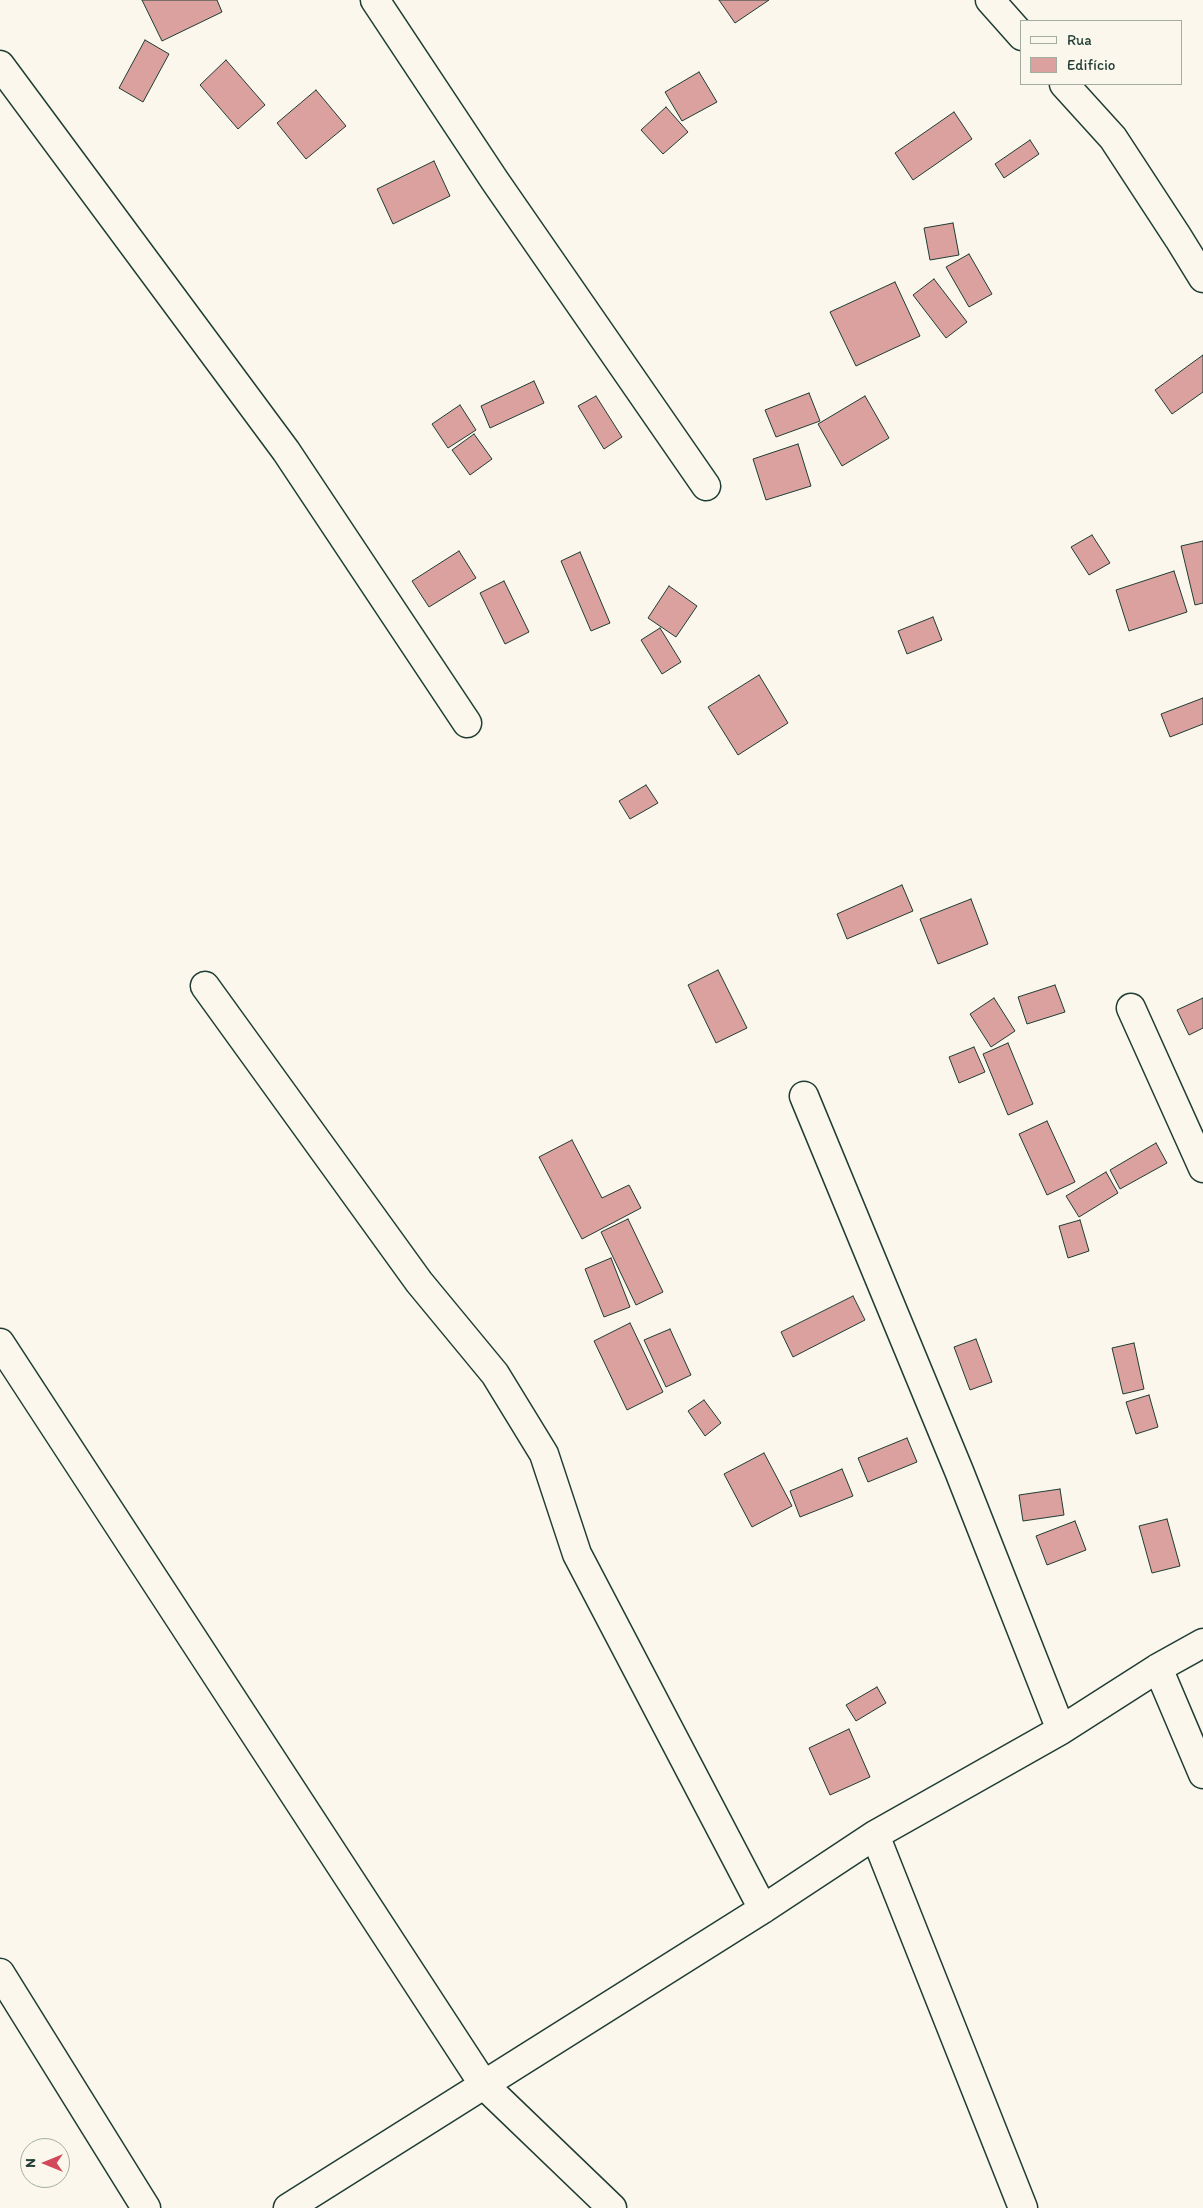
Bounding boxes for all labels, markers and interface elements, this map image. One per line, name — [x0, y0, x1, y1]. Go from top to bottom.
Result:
legend — [1020, 20, 1183, 85]
text: Rua — [1067, 31, 1092, 49]
text: Edifício — [1067, 56, 1115, 74]
north arrow — [20, 2138, 70, 2188]
text: N — [22, 2158, 39, 2168]

